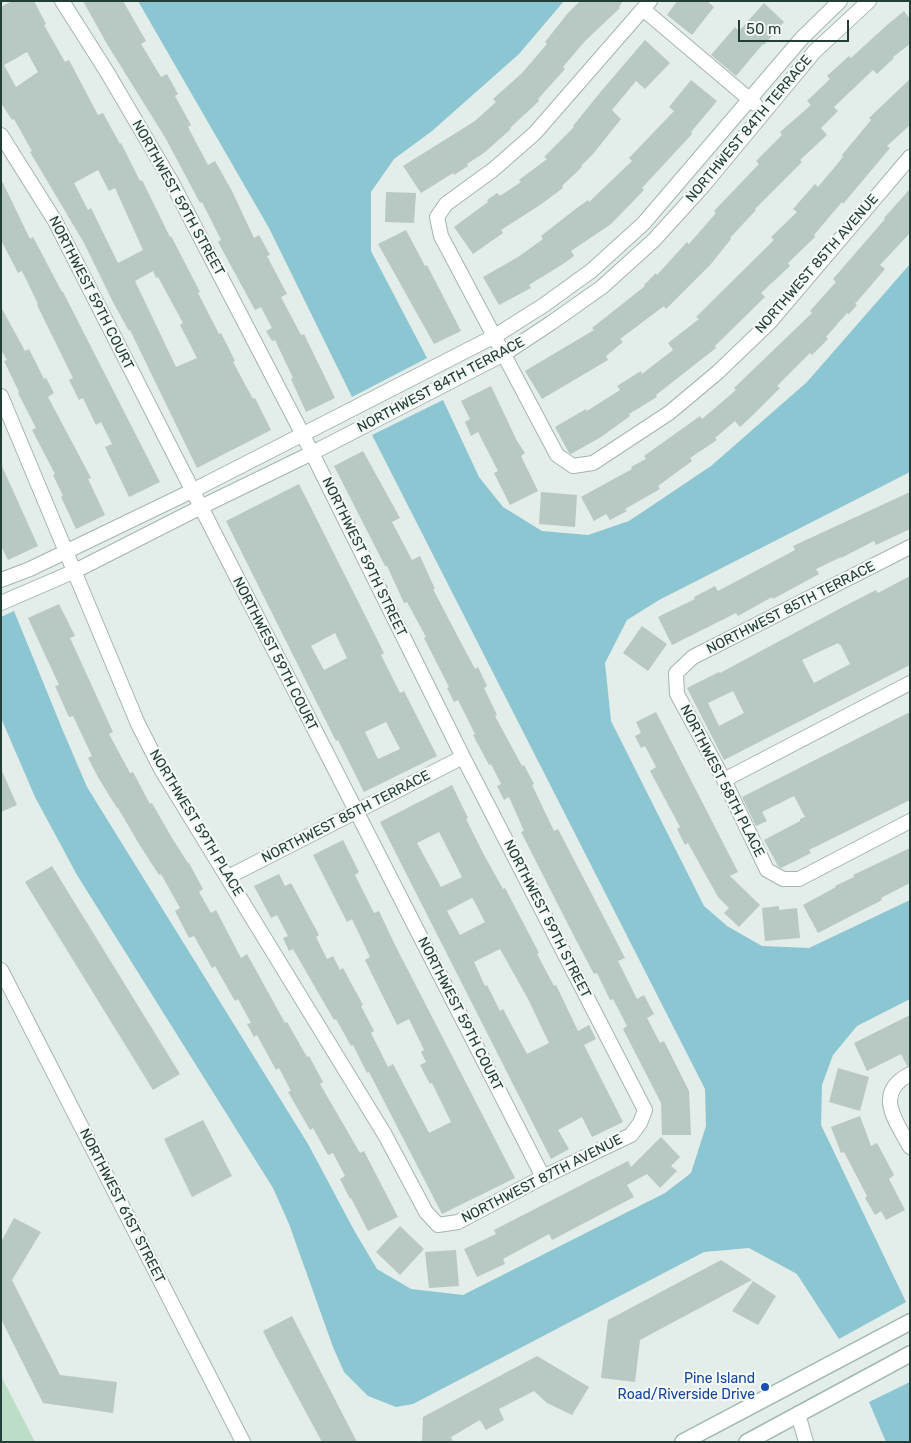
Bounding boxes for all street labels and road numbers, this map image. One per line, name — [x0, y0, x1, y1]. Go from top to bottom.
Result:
street label: NORTHWEST 84TH TERRACE — [682, 52, 816, 206]
street label: NORTHWEST 59TH STREET — [128, 117, 228, 279]
street label: NORTHWEST 85TH AVENUE — [752, 191, 882, 337]
street label: NORTHWEST 59TH COURT — [45, 213, 137, 373]
street label: NORTHWEST 84TH TERRACE — [355, 334, 527, 436]
street label: NORTHWEST 59TH STREET — [318, 475, 410, 639]
street label: NORTHWEST 85TH TERRACE — [704, 558, 878, 658]
street label: NORTHWEST 59TH COURT — [229, 574, 321, 734]
street label: NORTHWEST 58TH PLACE — [676, 702, 768, 860]
street label: NORTHWEST 59TH PLACE — [145, 747, 247, 899]
street label: NORTHWEST 85TH TERRACE — [259, 767, 433, 867]
street label: NORTHWEST 59TH STREET — [500, 837, 594, 1001]
street label: NORTHWEST 59TH COURT — [414, 934, 506, 1094]
street label: NORTHWEST 61ST STREET — [76, 1126, 168, 1286]
street label: NORTHWEST 87TH AVENUE — [459, 1131, 625, 1227]

